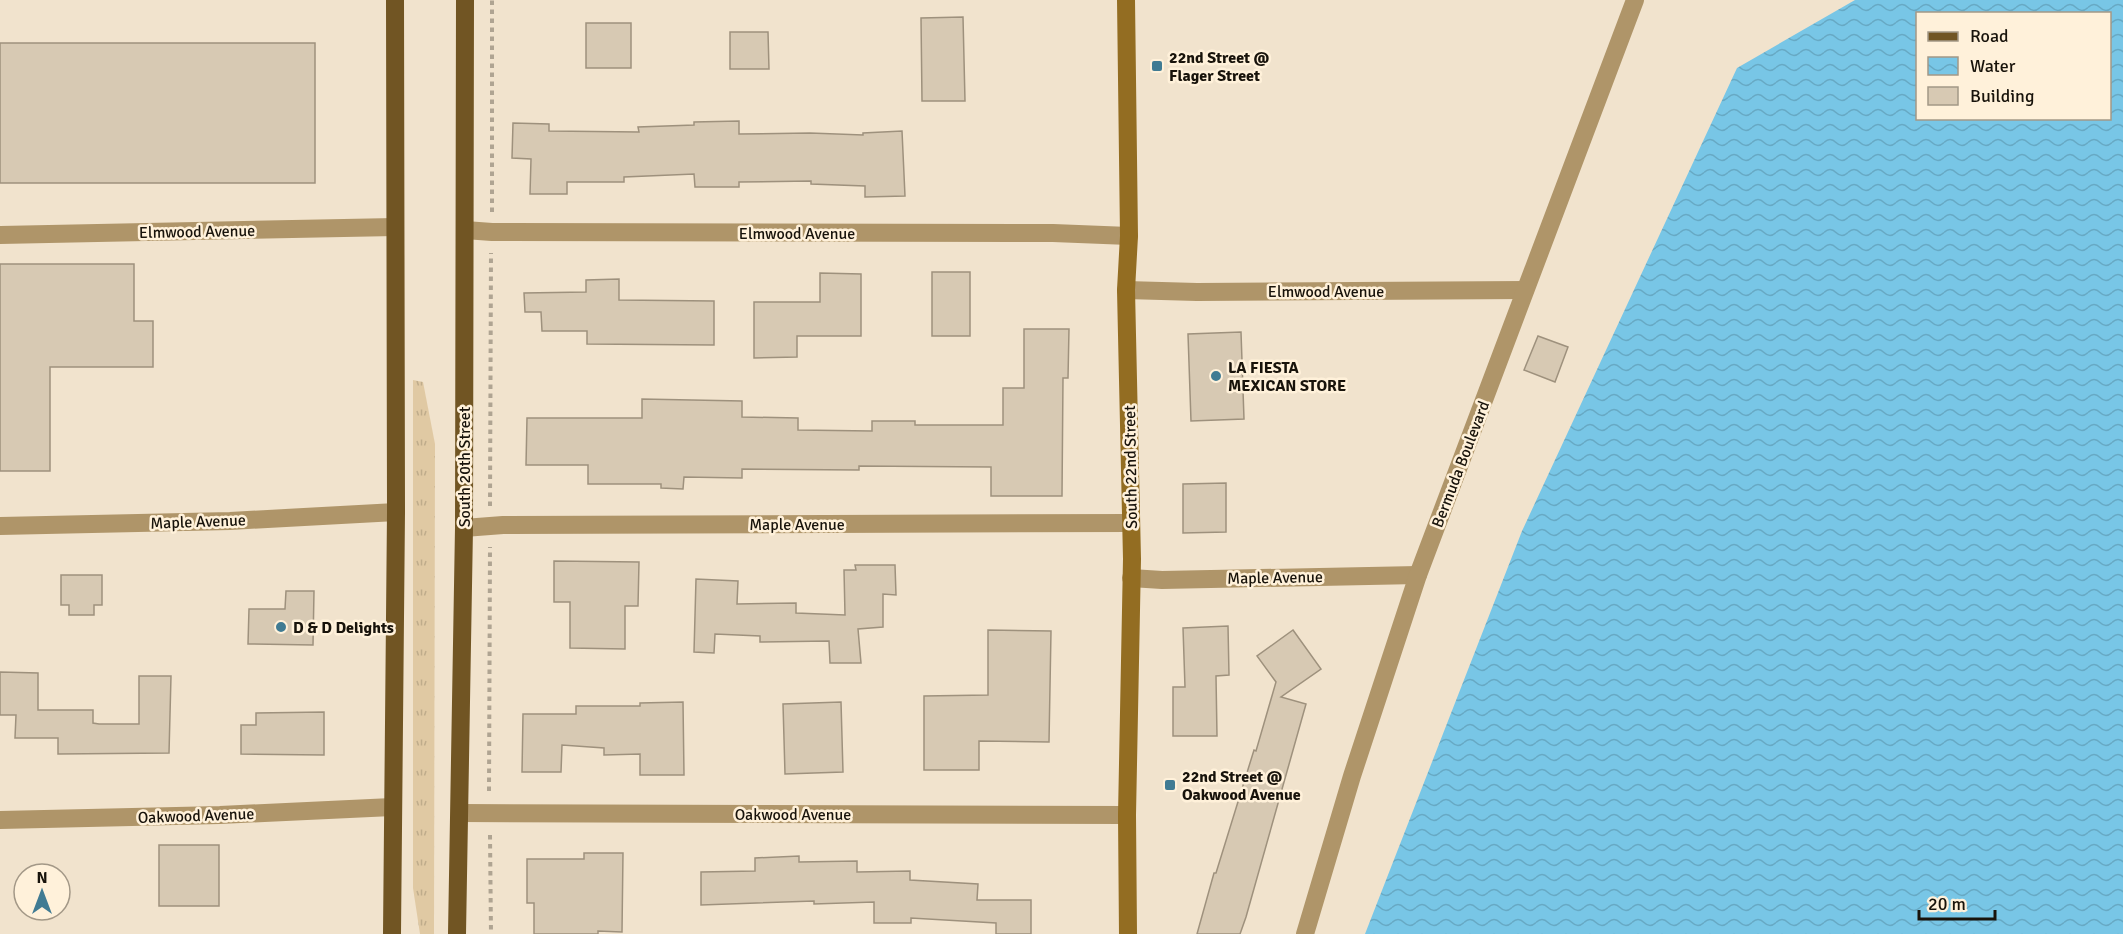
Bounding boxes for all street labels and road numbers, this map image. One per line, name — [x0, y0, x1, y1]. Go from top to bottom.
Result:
street label: Elmwood Avenue — [139, 221, 255, 243]
street label: Elmwood Avenue — [739, 224, 855, 244]
street label: Elmwood Avenue — [1268, 282, 1384, 302]
street label: Bermuda Boulevard — [1428, 398, 1494, 530]
street label: South 22nd Street — [1120, 405, 1142, 529]
street label: South 20th Street — [455, 406, 475, 527]
street label: Maple Avenue — [150, 510, 246, 534]
street label: Maple Avenue — [749, 515, 845, 535]
street label: Maple Avenue — [1227, 567, 1323, 589]
street label: Oakwood Avenue — [137, 804, 255, 828]
street label: Oakwood Avenue — [735, 805, 851, 825]

